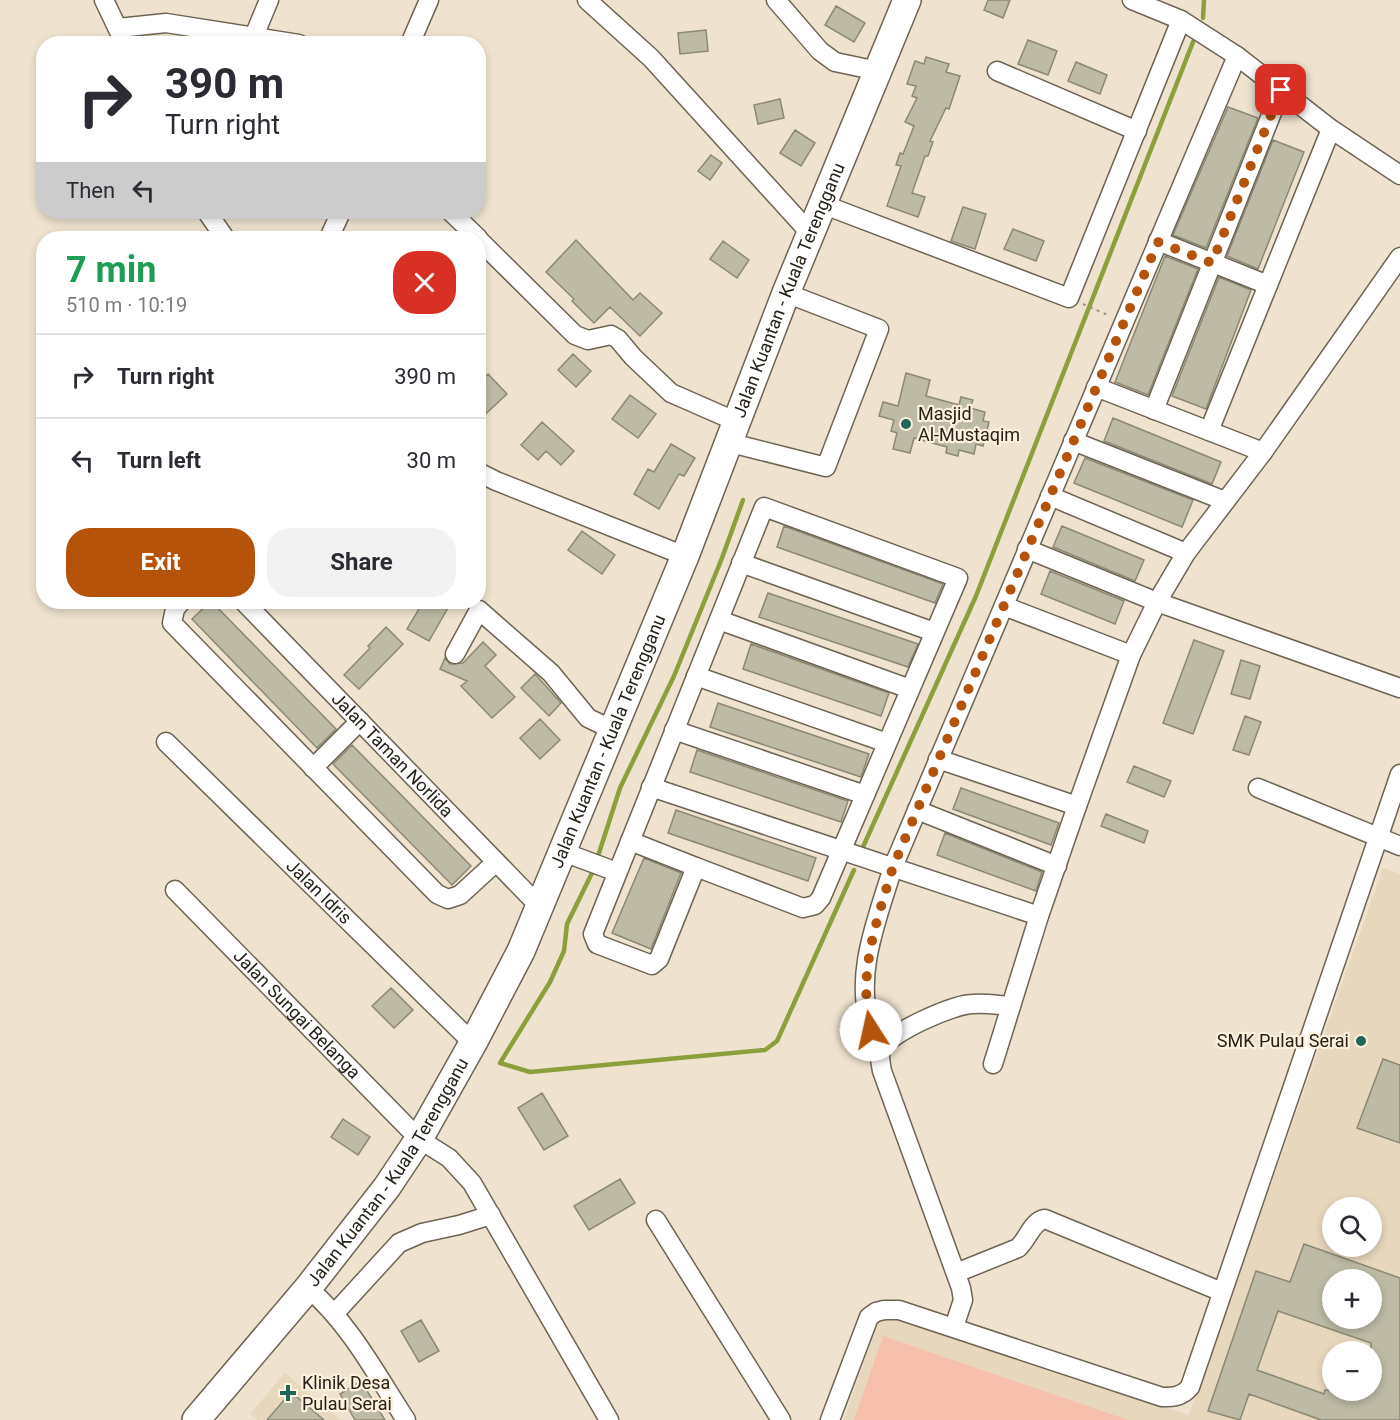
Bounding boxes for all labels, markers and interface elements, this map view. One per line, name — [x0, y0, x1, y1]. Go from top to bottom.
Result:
text: 390 m — [165, 59, 284, 108]
icon: right — [66, 60, 144, 138]
pin — [1255, 64, 1306, 115]
icon: arrive — [1264, 73, 1297, 106]
text: Turn right — [165, 109, 280, 141]
street label: Jalan Kuantan - Kuala Terengganu — [728, 159, 849, 420]
icon: left — [127, 174, 160, 207]
text: Then — [66, 178, 115, 203]
text: 7 min — [66, 249, 157, 291]
button: close — [393, 251, 456, 314]
text: 510 m · 10:19 — [66, 293, 187, 317]
icon: right — [66, 360, 99, 393]
text: Turn right — [117, 364, 214, 389]
text: 390 m — [394, 364, 456, 389]
place label: Masjid Al-Mustaqim — [918, 403, 1020, 445]
marker: Masjid Al-Mustaqim — [899, 417, 913, 431]
icon: left — [66, 444, 99, 477]
text: Turn left — [117, 448, 201, 473]
text: 30 m — [407, 448, 456, 473]
button: Exit — [66, 528, 255, 597]
button: Share — [267, 528, 456, 597]
street label: Jalan Kuantan - Kuala Terengganu — [546, 611, 670, 871]
street label: Jalan Taman Norlida — [328, 688, 458, 821]
street label: Jalan Idris — [282, 855, 356, 928]
street label: Jalan Sungai Belanga — [229, 945, 365, 1083]
position arrow — [839, 998, 903, 1062]
place label: SMK Pulau Serai — [1217, 1030, 1349, 1051]
marker: SMK Pulau Serai — [1354, 1034, 1368, 1048]
street label: Jalan Kuantan - Kuala Terengganu — [302, 1054, 472, 1291]
map controls — [1322, 1197, 1382, 1401]
button: search — [1322, 1197, 1382, 1257]
button: + — [1322, 1269, 1382, 1329]
button: − — [1322, 1341, 1382, 1401]
place label: Klinik Desa Pulau Serai — [302, 1372, 392, 1414]
marker: Klinik Desa Pulau Serai — [279, 1384, 297, 1402]

